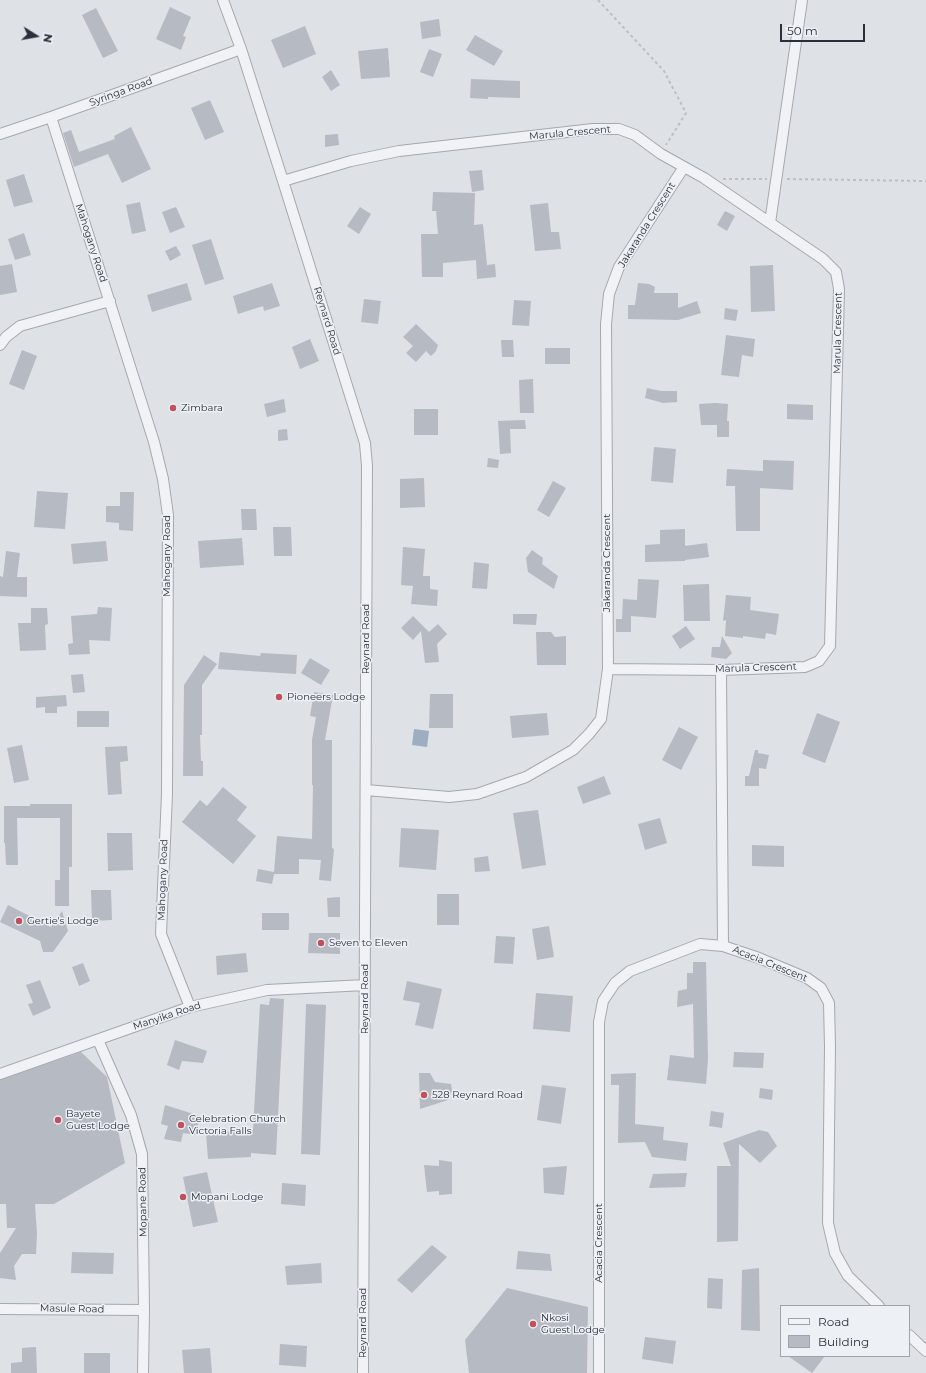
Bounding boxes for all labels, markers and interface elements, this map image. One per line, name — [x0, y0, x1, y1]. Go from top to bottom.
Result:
north arrow — [16, 16, 56, 56]
scale bar — [782, 16, 867, 42]
text: 50 m — [787, 23, 818, 38]
text: N — [40, 33, 56, 44]
street label: Syringa Road — [88, 75, 154, 109]
street label: Marula Crescent — [529, 123, 611, 143]
street label: Jakaranda Crescent — [616, 180, 678, 270]
street label: Mahogany Road — [73, 202, 109, 284]
street label: Reynard Road — [311, 285, 343, 357]
street label: Marula Crescent — [831, 292, 845, 374]
place label: Zimbara — [181, 402, 223, 414]
marker: Zimbara — [168, 403, 178, 413]
street label: Jakaranda Crescent — [601, 514, 613, 612]
street label: Mahogany Road — [161, 515, 173, 597]
street label: Reynard Road — [360, 604, 372, 674]
street label: Marula Crescent — [715, 661, 797, 675]
place label: Pioneers Lodge — [287, 691, 365, 703]
marker: Pioneers Lodge — [274, 692, 284, 702]
street label: Mahogany Road — [156, 839, 170, 921]
place label: Gertie's Lodge — [27, 915, 99, 927]
marker: Gertie's Lodge — [14, 916, 24, 926]
place label: Seven to Eleven — [329, 937, 408, 949]
marker: Seven to Eleven — [316, 938, 326, 948]
street label: Acacia Crescent — [731, 944, 809, 984]
street label: Reynard Road — [359, 964, 371, 1034]
street label: Manyika Road — [132, 999, 202, 1033]
place label: 528 Reynard Road — [432, 1089, 523, 1101]
marker: 528 Reynard Road — [419, 1090, 429, 1100]
place label: Bayete Guest Lodge — [66, 1108, 130, 1132]
place label: Celebration Church Victoria Falls — [189, 1113, 286, 1136]
marker: Bayete Guest Lodge — [53, 1115, 63, 1125]
marker: Celebration Church Victoria Falls — [176, 1120, 186, 1130]
street label: Mopane Road — [136, 1167, 150, 1237]
place label: Mopani Lodge — [191, 1191, 263, 1203]
marker: Mopani Lodge — [178, 1192, 188, 1202]
street label: Acacia Crescent — [593, 1203, 605, 1283]
street label: Reynard Road — [357, 1288, 369, 1358]
street label: Masule Road — [40, 1302, 104, 1316]
legend — [780, 1305, 910, 1357]
place label: Nkosi Guest Lodge — [541, 1312, 605, 1336]
text: Road — [818, 1314, 849, 1329]
marker: Nkosi Guest Lodge — [528, 1319, 538, 1329]
text: Building — [818, 1334, 869, 1349]

